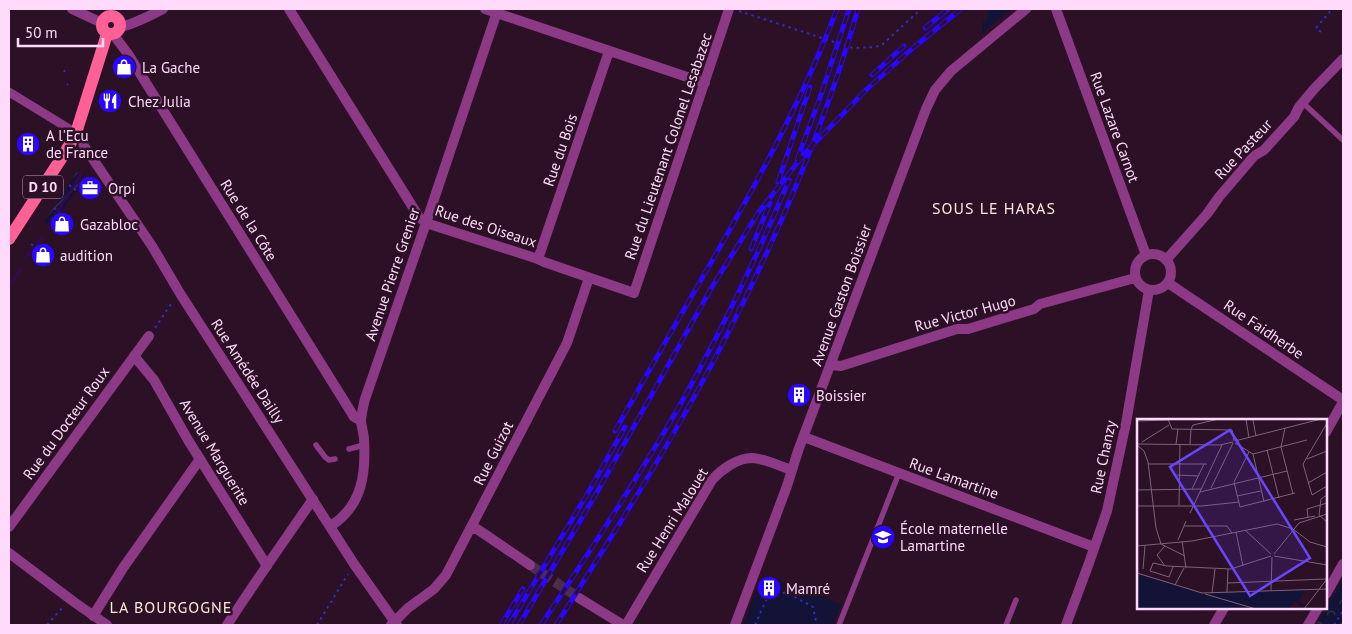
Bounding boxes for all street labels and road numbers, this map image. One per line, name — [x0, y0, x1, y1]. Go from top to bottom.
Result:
street label: Rue du Lieutenant Colonel Lesabazec — [620, 30, 716, 262]
street label: Rue Lazare Carnot — [1086, 69, 1144, 185]
street label: Rue du Bois — [539, 111, 581, 189]
street label: Rue Pasteur — [1210, 115, 1276, 183]
road number: D 10 — [23, 176, 63, 198]
street label: Rue de la Côte — [216, 176, 282, 264]
street label: Rue des Oiseaux — [433, 201, 540, 251]
street label: Avenue Pierre Grenier — [360, 205, 424, 343]
street label: Avenue Gaston Boissier — [807, 222, 875, 368]
street label: Rue Victor Hugo — [912, 290, 1018, 336]
street label: Rue Faidherbe — [1220, 295, 1308, 363]
street label: Rue Amédée Dailly — [207, 315, 289, 427]
street label: Rue du Docteur Roux — [19, 363, 114, 483]
street label: Avenue Marguerite — [176, 395, 254, 509]
street label: Rue Guizot — [469, 418, 517, 488]
street label: Rue Chanzy — [1086, 419, 1120, 495]
street label: Rue Lamartine — [907, 453, 1001, 503]
street label: Rue Henri Malouet — [632, 464, 712, 576]

